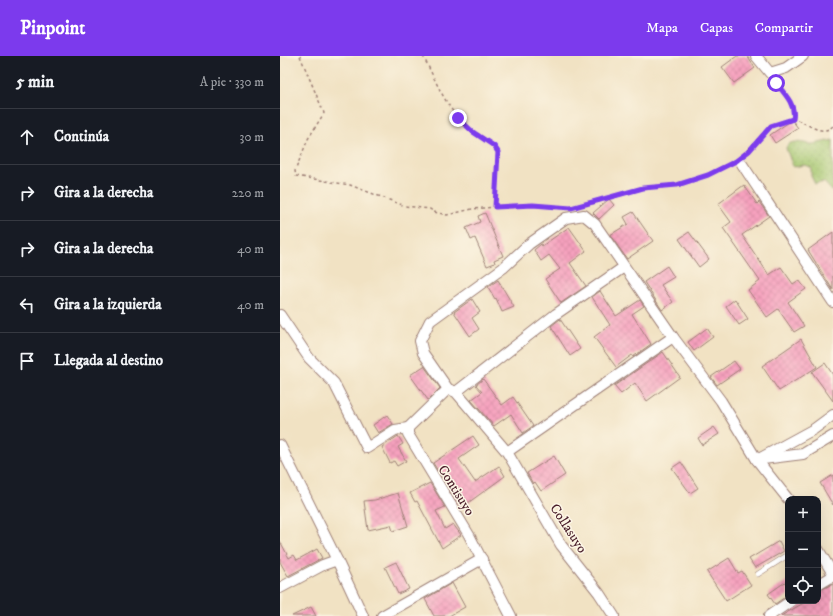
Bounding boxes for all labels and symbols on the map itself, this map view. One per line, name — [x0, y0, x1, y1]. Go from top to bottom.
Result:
route start — [767, 74, 785, 92]
route end — [449, 109, 467, 127]
street label: Contisuyo — [434, 462, 479, 519]
street label: Collasuyo — [546, 500, 591, 557]

